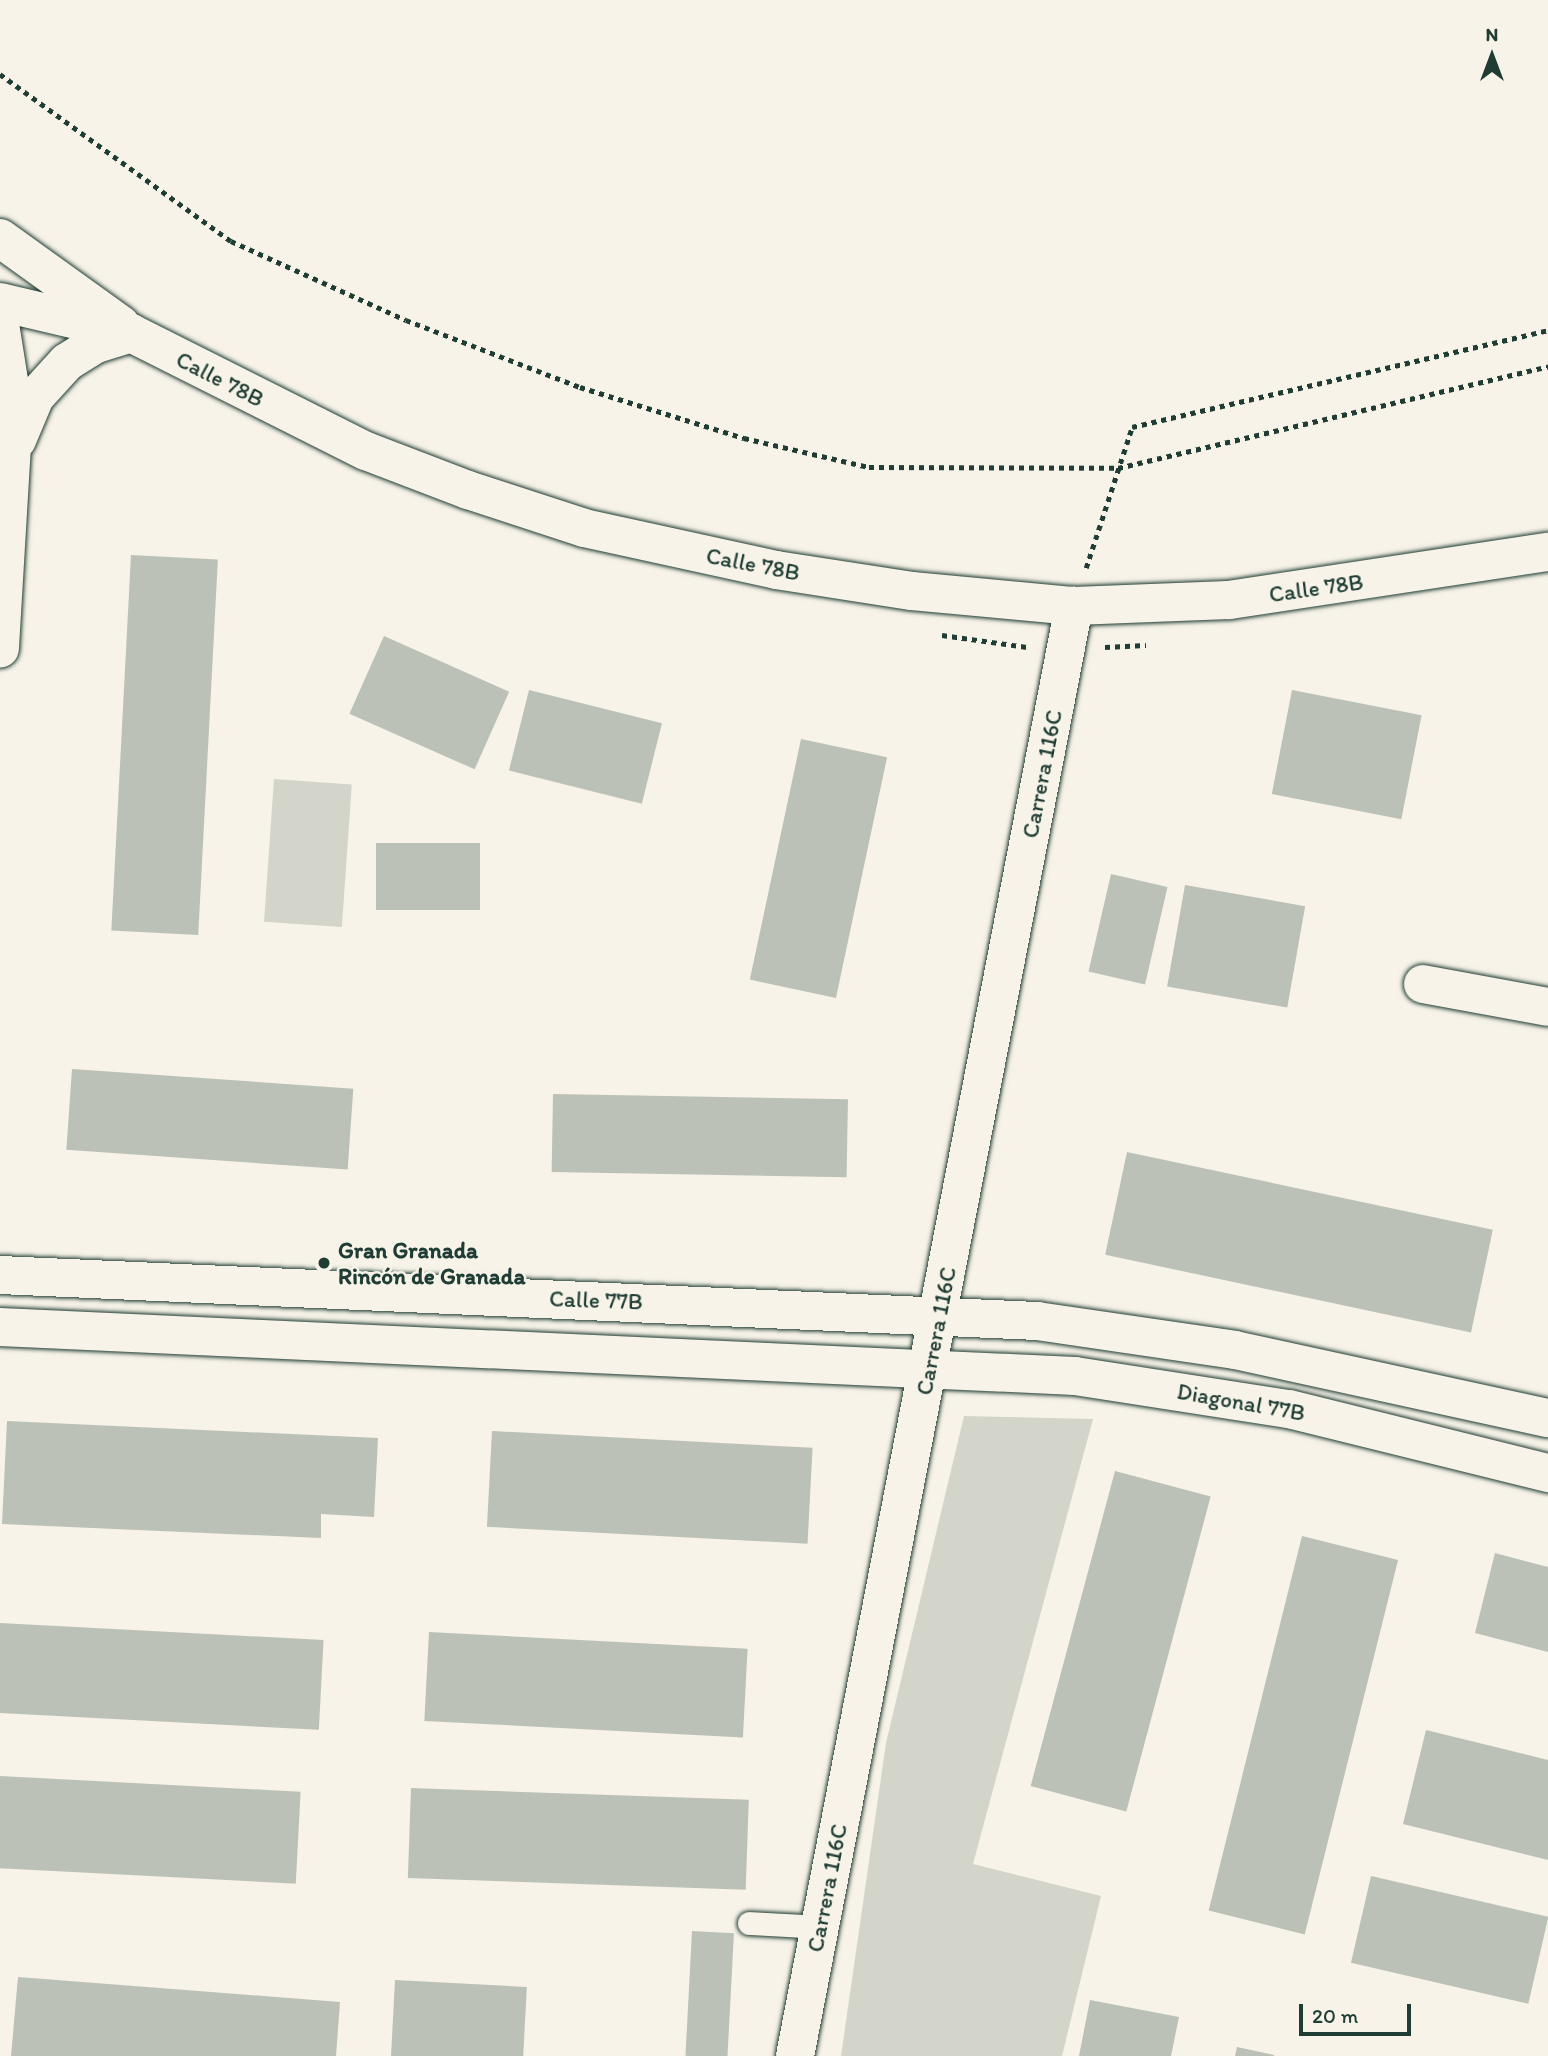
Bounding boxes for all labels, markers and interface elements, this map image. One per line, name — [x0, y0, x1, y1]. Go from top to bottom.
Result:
north arrow — [1457, 21, 1527, 91]
text: N — [1486, 23, 1498, 46]
street label: Calle 78B — [172, 345, 268, 413]
street label: Calle 78B — [704, 541, 802, 587]
street label: Calle 78B — [1267, 568, 1365, 608]
street label: Carrera 116C — [1016, 708, 1068, 840]
place label: Gran Granada Rincón de Granada — [338, 1236, 525, 1290]
marker: Gran Granada Rincón de Granada — [316, 1255, 332, 1271]
street label: Carrera 116C — [910, 1265, 962, 1397]
street label: Calle 77B — [549, 1285, 643, 1315]
street label: Diagonal 77B — [1175, 1377, 1307, 1427]
street label: Carrera 116C — [801, 1822, 853, 1954]
scale bar — [1303, 1990, 1415, 2034]
text: 20 m — [1312, 2003, 1358, 2028]

